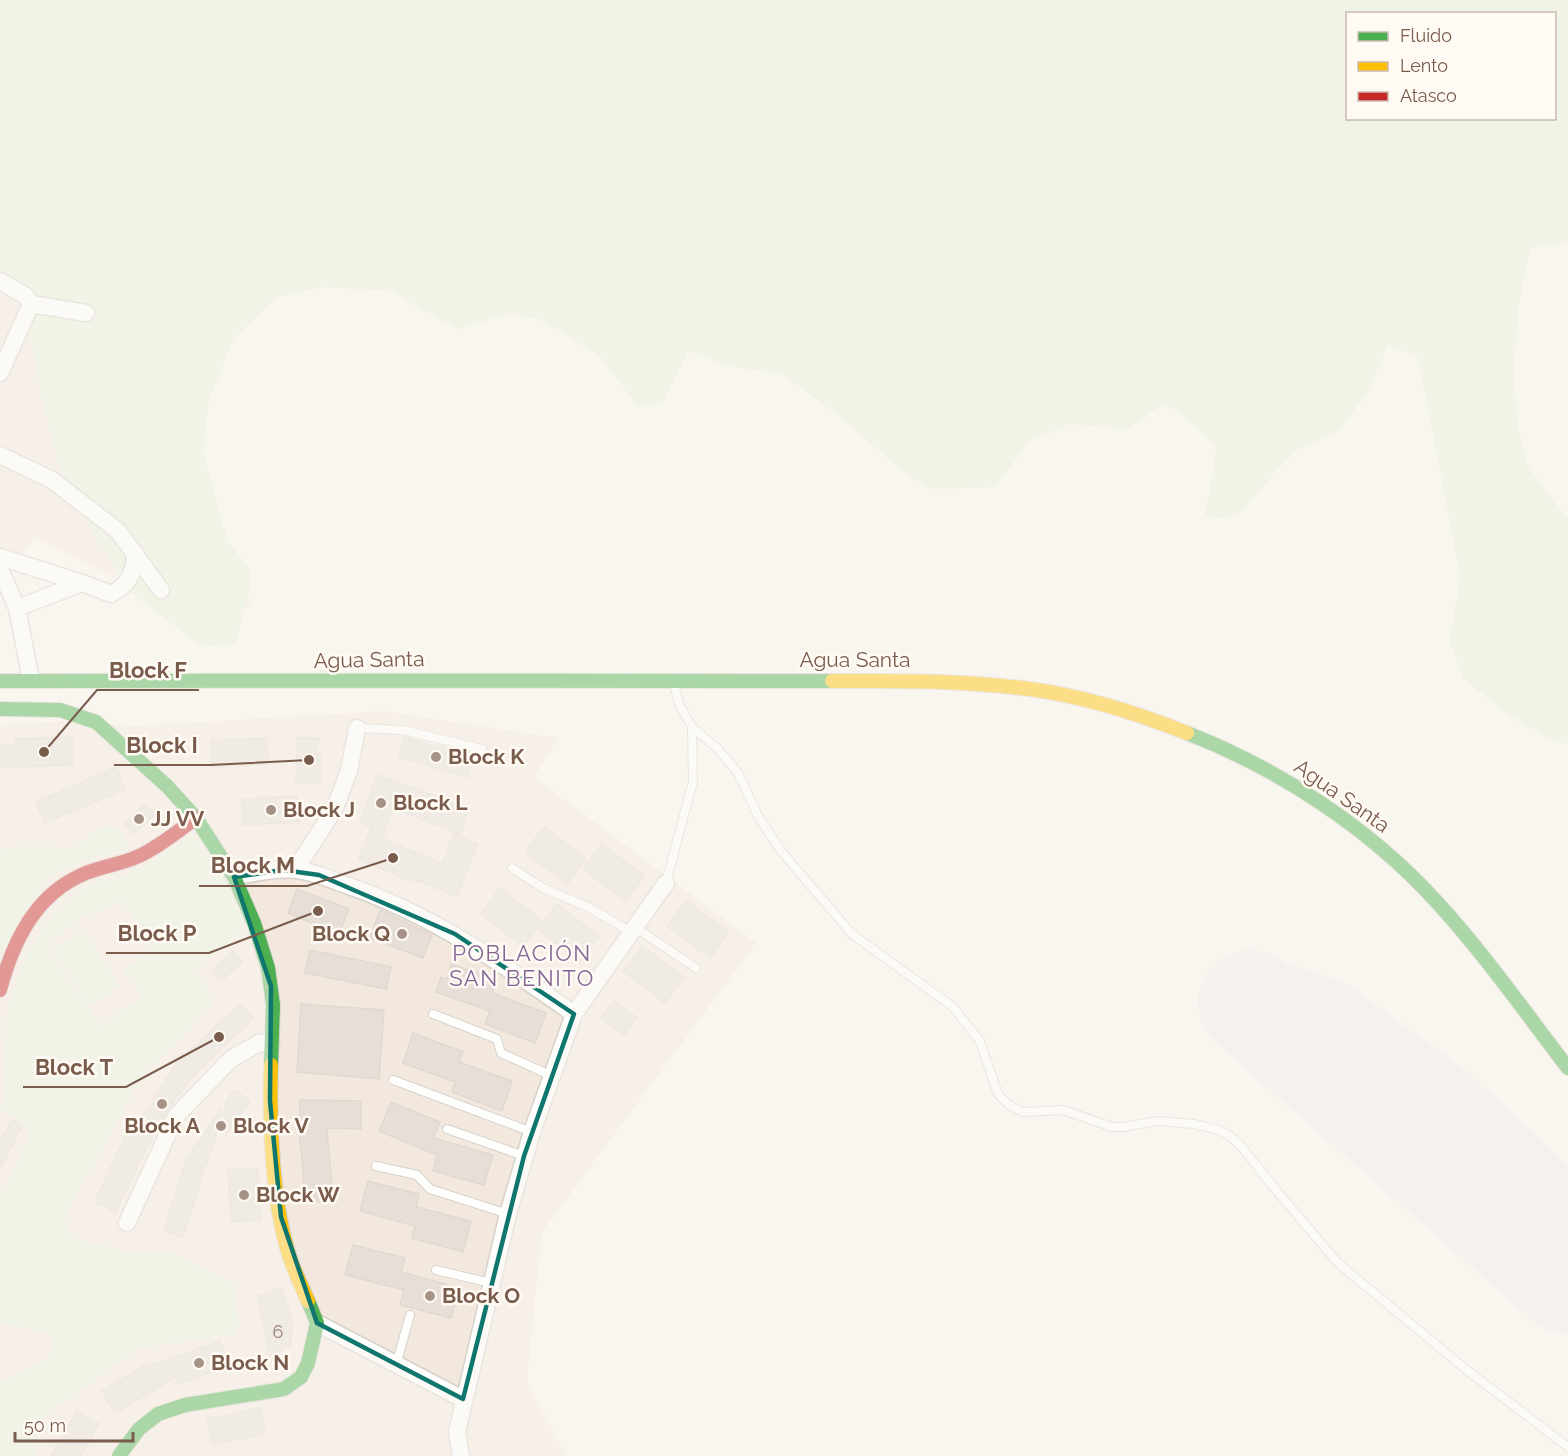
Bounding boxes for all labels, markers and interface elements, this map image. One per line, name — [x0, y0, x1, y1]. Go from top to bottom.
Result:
legend — [1346, 12, 1556, 120]
text: Fluido — [1400, 25, 1452, 46]
text: Lento — [1400, 55, 1448, 76]
text: Atasco — [1400, 85, 1457, 106]
street label: Agua Santa — [313, 646, 425, 673]
street label: Agua Santa — [800, 647, 910, 672]
callout: Block F — [97, 650, 199, 690]
text: Block F — [109, 657, 187, 683]
callout: Block I — [114, 725, 210, 765]
text: Block I — [126, 732, 198, 758]
place label: Block K — [448, 744, 525, 769]
marker: Block K — [429, 750, 443, 764]
street label: Agua Santa — [1290, 754, 1395, 838]
place label: Block L — [393, 790, 468, 815]
marker: Block L — [374, 796, 388, 810]
place label: Block J — [283, 797, 355, 822]
marker: Block J — [264, 803, 278, 817]
place label: JJ VV — [151, 806, 205, 831]
marker: JJ VV — [132, 812, 146, 826]
callout: Block M — [199, 846, 307, 886]
text: Block M — [211, 852, 295, 878]
callout: Block P — [106, 913, 209, 953]
text: Block P — [118, 920, 197, 946]
place label: Block Q — [312, 921, 390, 946]
marker: Block Q — [395, 927, 409, 941]
district label: POBLACIÓN SAN BENITO — [449, 940, 595, 991]
callout: Block T — [23, 1047, 126, 1087]
text: Block T — [35, 1054, 113, 1080]
marker: Block A — [155, 1097, 169, 1111]
place label: Block A — [124, 1113, 201, 1138]
place label: Block V — [233, 1113, 310, 1138]
marker: Block V — [214, 1119, 228, 1133]
place label: Block W — [256, 1182, 341, 1207]
marker: Block W — [237, 1188, 251, 1202]
place label: Block O — [442, 1283, 520, 1308]
marker: Block O — [423, 1289, 437, 1303]
house number: 6 — [273, 1321, 284, 1342]
place label: Block N — [211, 1350, 289, 1375]
marker: Block N — [192, 1356, 206, 1370]
scale bar — [15, 1405, 134, 1443]
text: 50 m — [24, 1415, 66, 1436]

